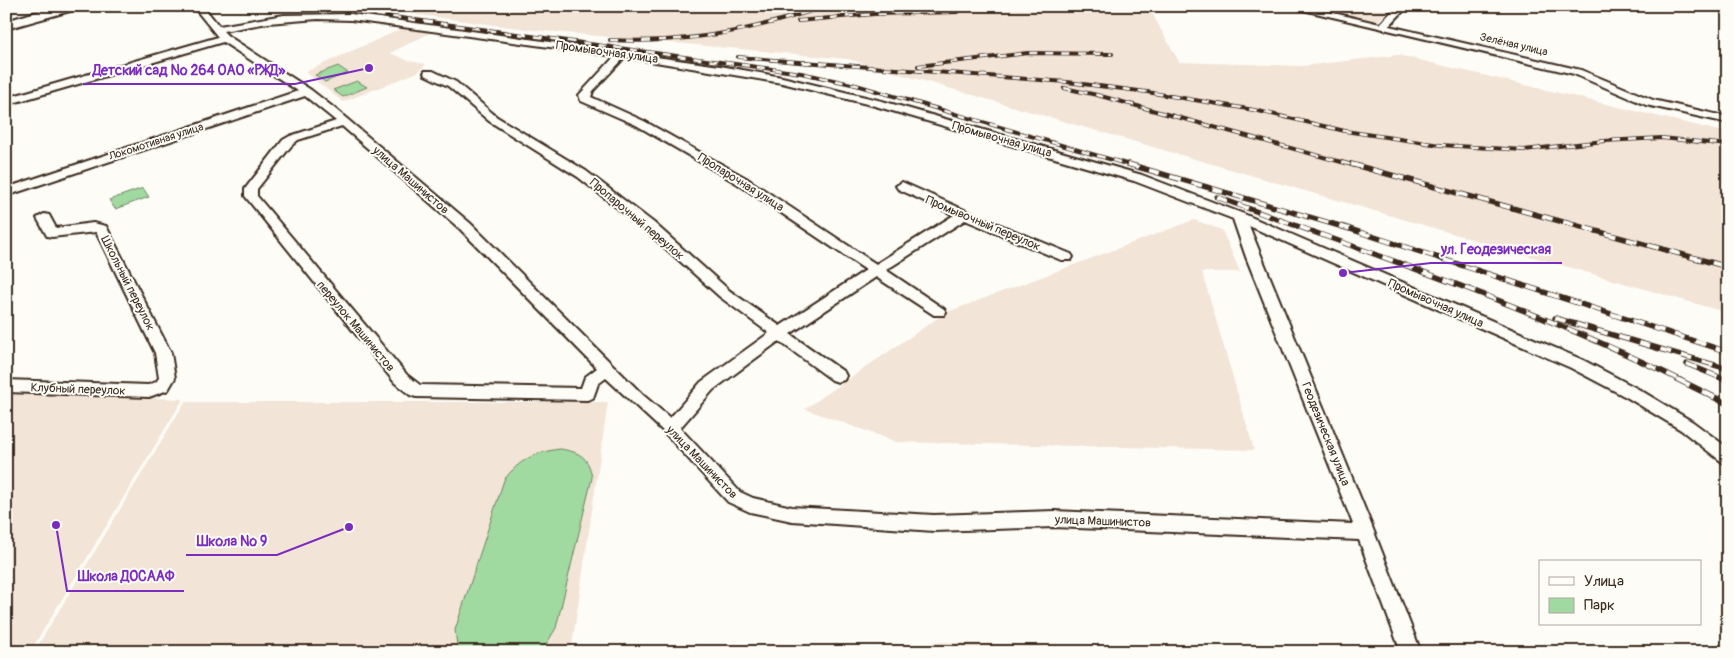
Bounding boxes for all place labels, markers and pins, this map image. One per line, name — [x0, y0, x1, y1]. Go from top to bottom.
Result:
callout: Детский сад № 264 ОАО «РЖД» — [83, 55, 295, 84]
callout: ул. Геодезическая — [1431, 234, 1562, 263]
callout: Школа № 9 — [186, 526, 277, 555]
callout: Школа ДОСААФ — [67, 562, 184, 591]

